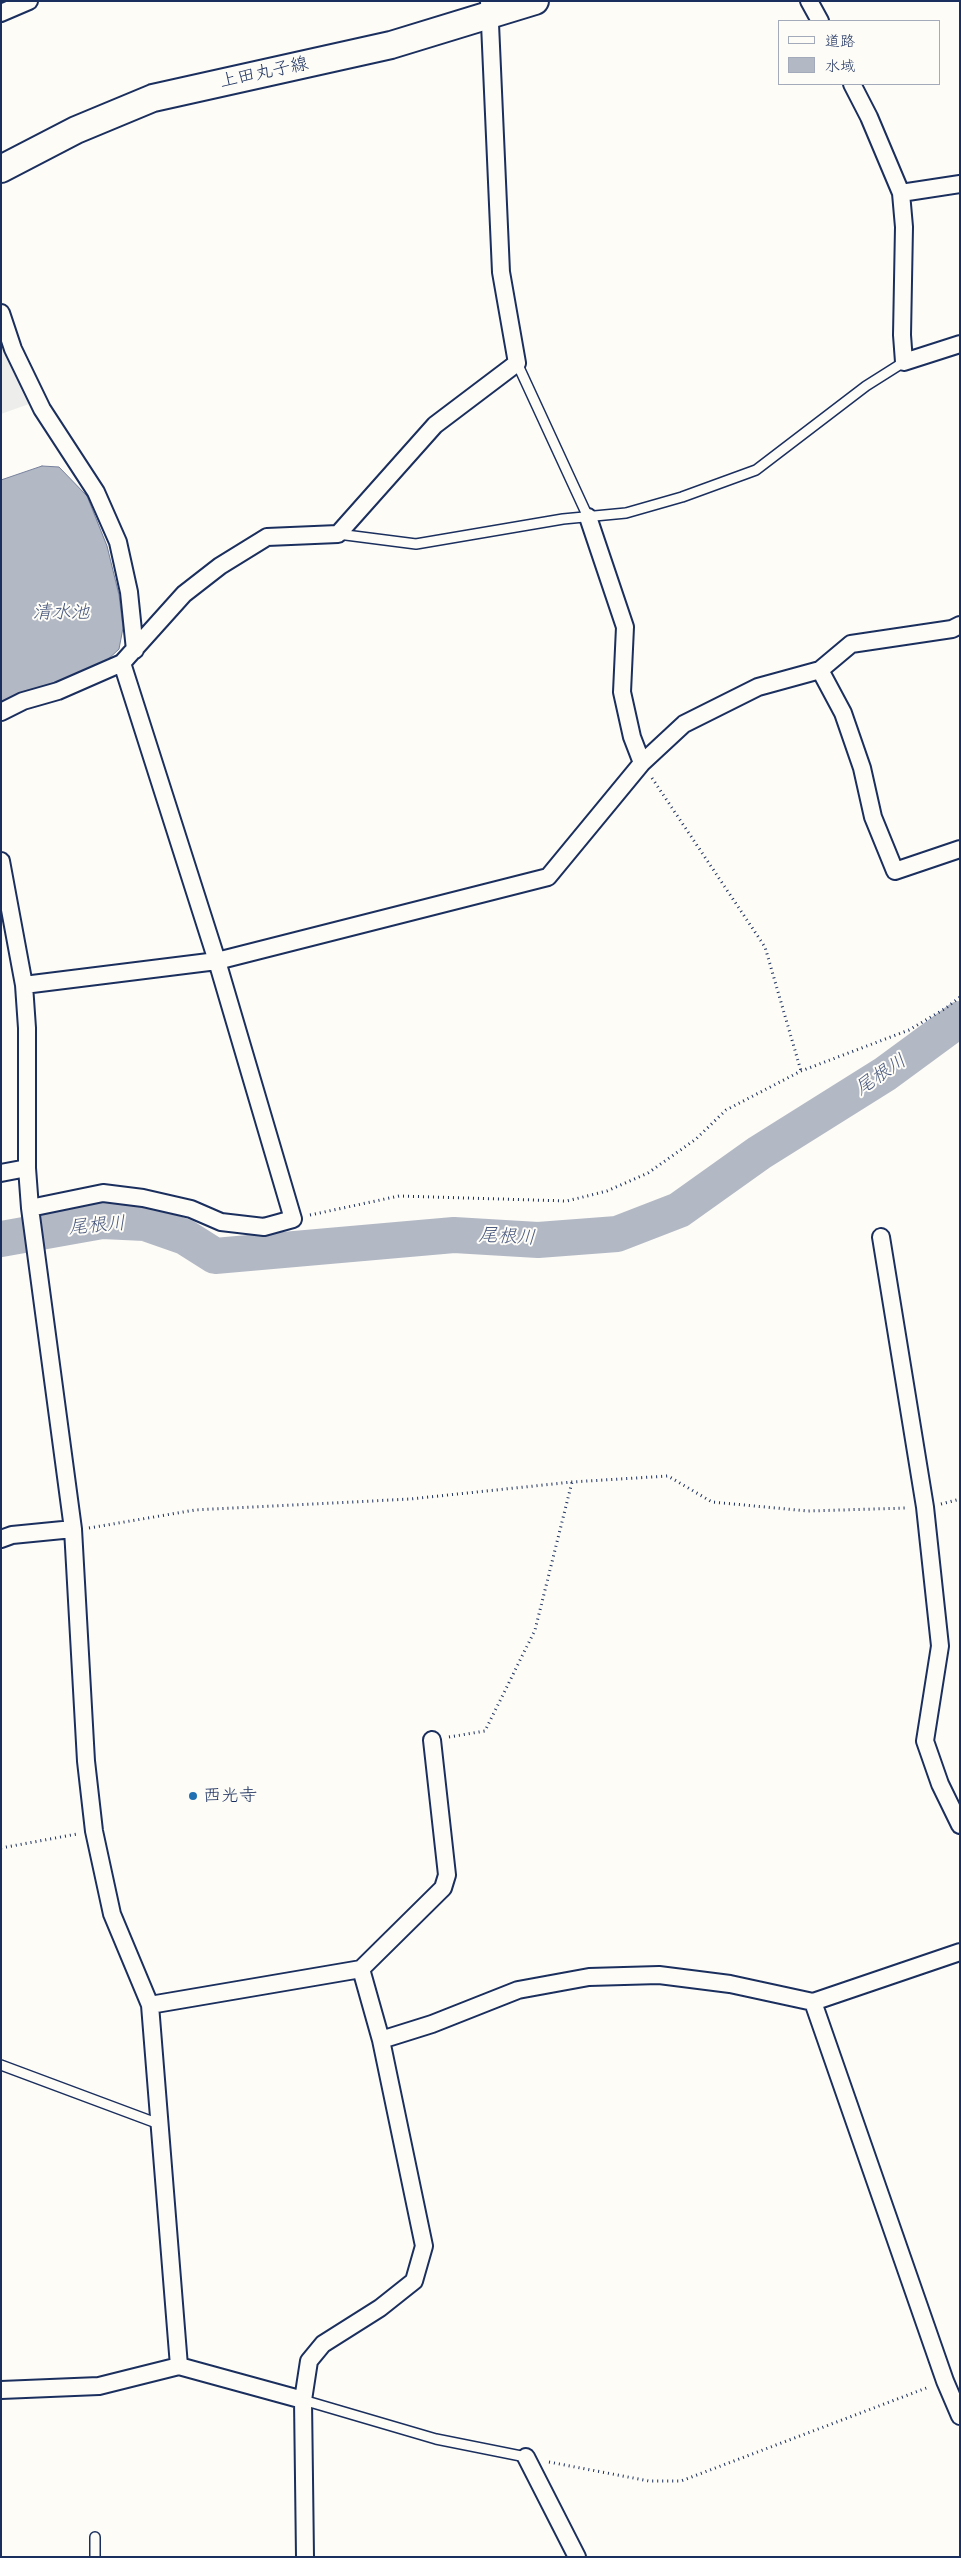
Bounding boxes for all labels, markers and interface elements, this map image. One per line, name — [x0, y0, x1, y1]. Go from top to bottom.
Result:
legend — [778, 20, 941, 85]
text: 道路 — [825, 30, 855, 51]
street label: 上田丸子線 — [218, 53, 310, 93]
text: 水域 — [825, 55, 855, 76]
water label: 清水池 — [33, 602, 89, 624]
water label: 尾根川 — [851, 1050, 911, 1100]
water label: 尾根川 — [68, 1212, 126, 1240]
water label: 尾根川 — [478, 1224, 536, 1250]
place label: 西光寺 — [203, 1785, 257, 1807]
marker: 西光寺 — [187, 1790, 199, 1802]

